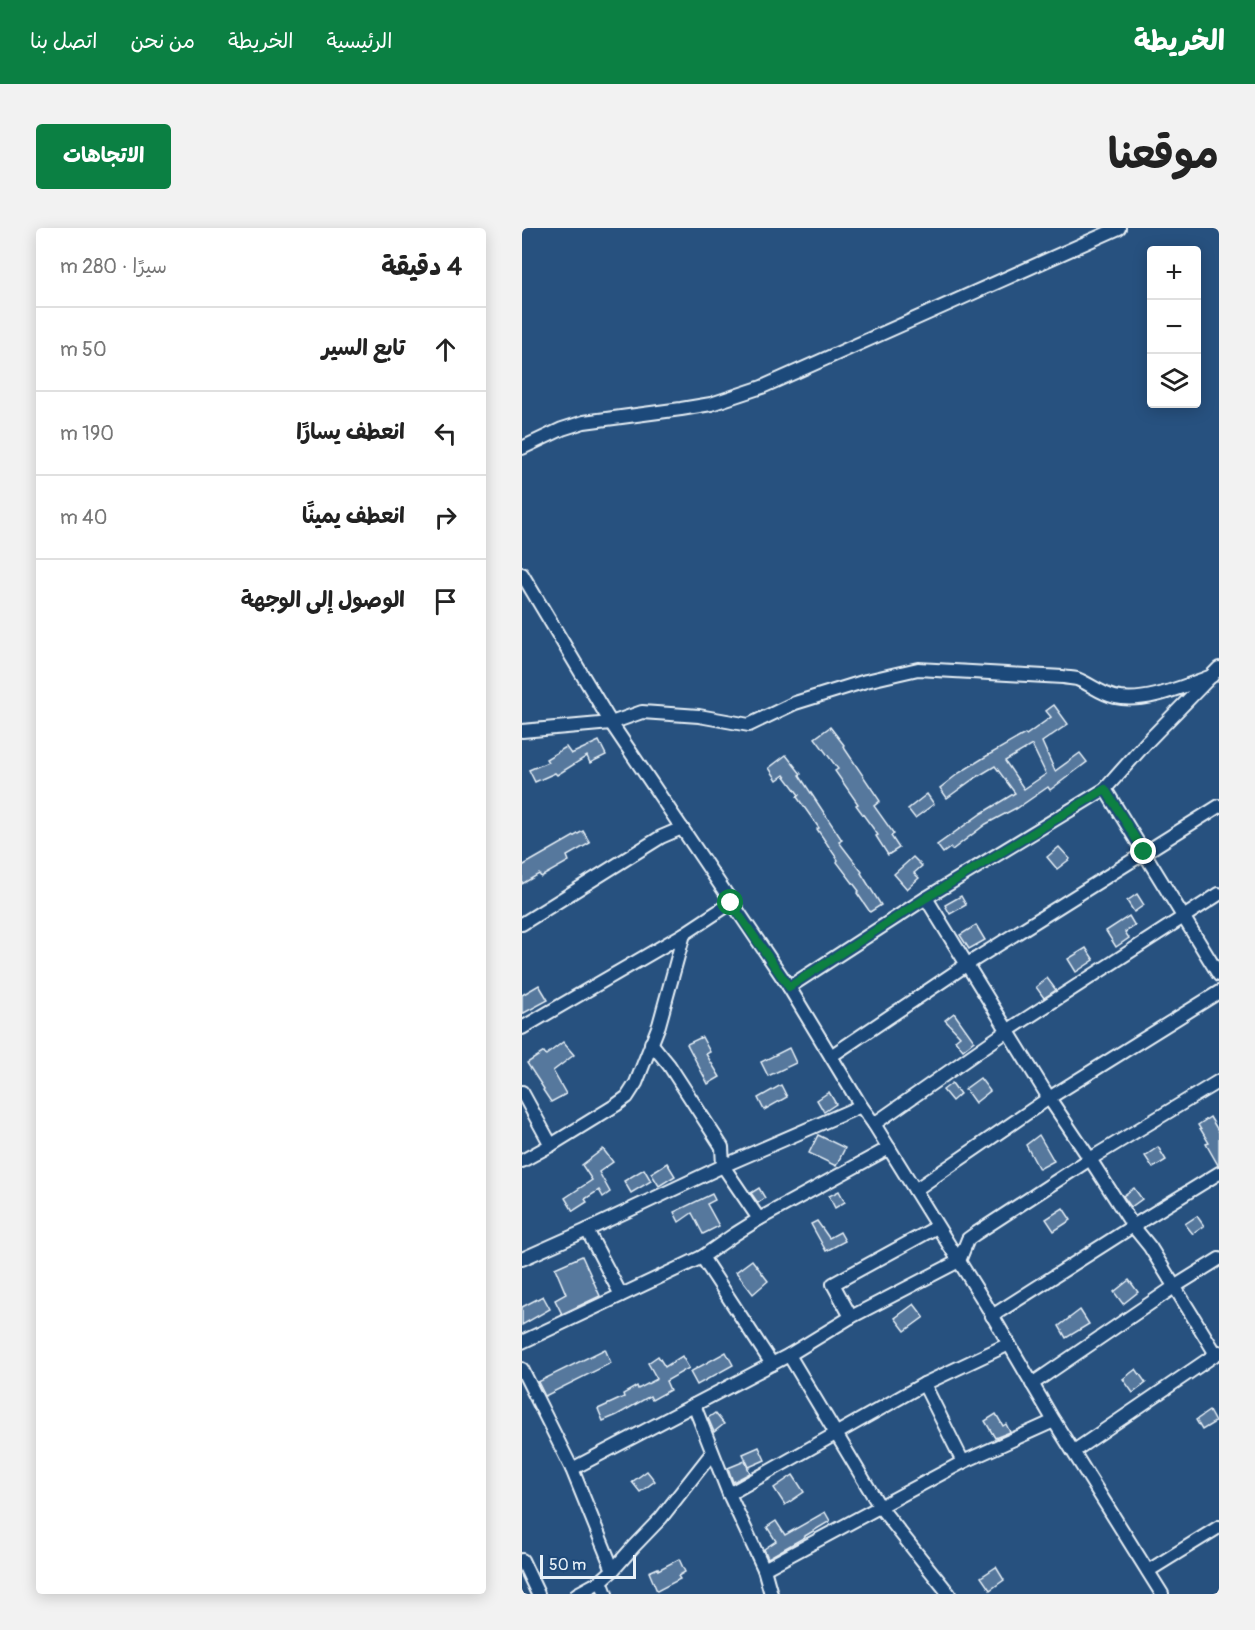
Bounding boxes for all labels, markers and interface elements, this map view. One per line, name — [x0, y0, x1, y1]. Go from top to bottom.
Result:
text: الخريطة — [1134, 24, 1225, 59]
text: اتصل بنا — [30, 28, 97, 55]
text: من نحن — [130, 28, 195, 55]
text: الخريطة — [228, 28, 293, 55]
text: الرئيسية — [326, 28, 392, 55]
button: الاتجاهات — [36, 124, 171, 189]
text: موقعنا — [1108, 129, 1219, 181]
map controls — [1147, 246, 1201, 408]
button: + — [1147, 246, 1201, 300]
text: 4 دقيقة — [381, 251, 462, 283]
text: سيرًا · 280 m — [60, 254, 167, 279]
button: − — [1147, 300, 1201, 354]
icon: ahead — [429, 333, 462, 366]
text: تابع السير — [322, 334, 405, 362]
text: 50 m — [60, 337, 107, 362]
button: layers — [1147, 354, 1201, 408]
icon: left — [429, 417, 462, 450]
text: انعطف يسارًا — [296, 418, 405, 446]
text: 190 m — [60, 421, 114, 446]
icon: right — [429, 501, 462, 534]
text: انعطف يمينًا — [302, 502, 405, 530]
text: 40 m — [60, 505, 107, 530]
icon: arrive — [429, 585, 462, 618]
text: الوصول إلى الوجهة — [241, 586, 405, 614]
route end — [1130, 838, 1156, 864]
route start — [717, 889, 743, 915]
scale bar — [540, 1552, 636, 1580]
text: 50 m — [549, 1555, 586, 1575]

